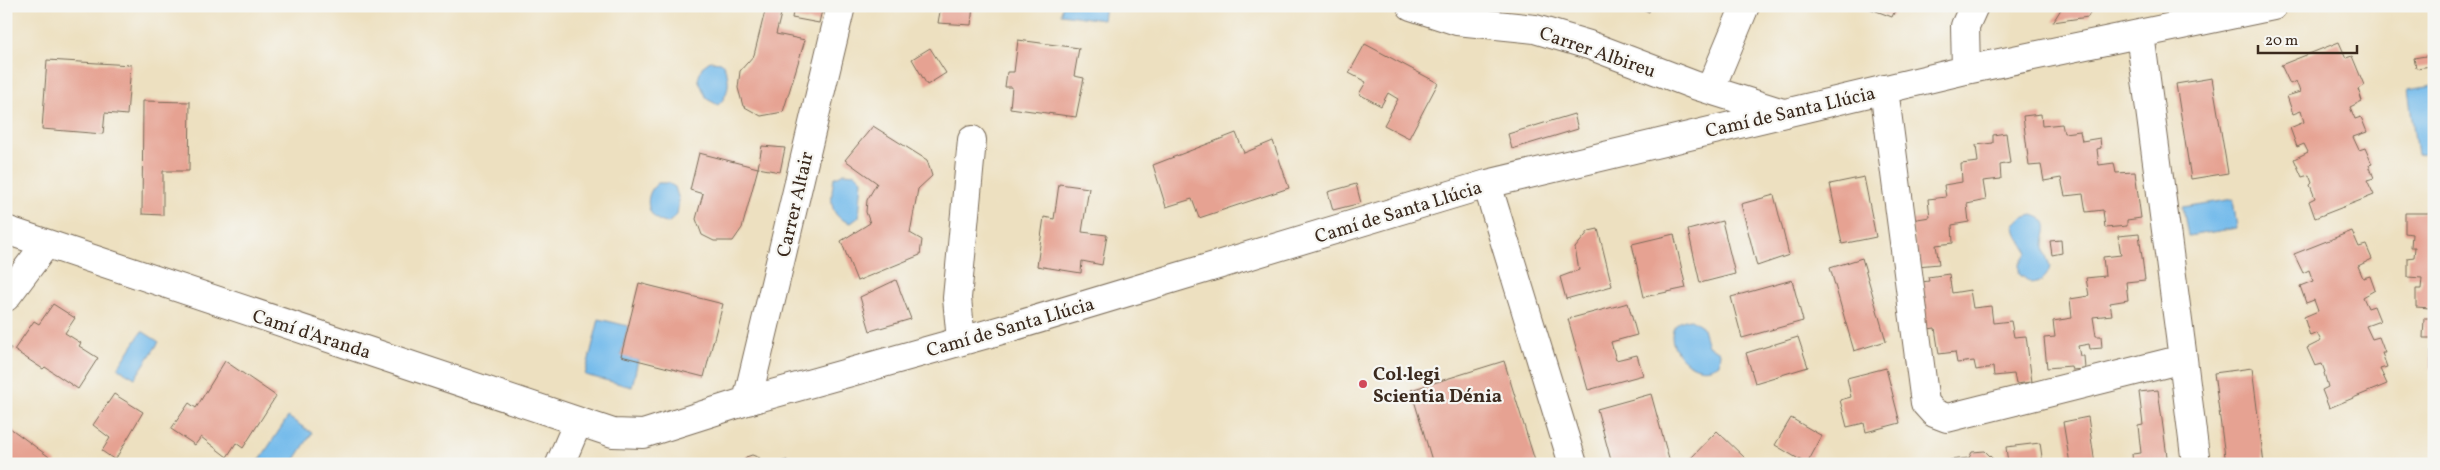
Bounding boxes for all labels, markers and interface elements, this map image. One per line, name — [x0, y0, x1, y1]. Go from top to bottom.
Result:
street label: Carrer Albireu — [1536, 21, 1659, 85]
scale bar — [2258, 22, 2356, 54]
text: 20 m — [2265, 31, 2298, 52]
street label: Camí de Santa Llúcia — [1703, 81, 1878, 145]
street label: Carrer Altair — [771, 149, 821, 260]
street label: Camí de Santa Llúcia — [1312, 175, 1485, 251]
street label: Camí de Santa Llúcia — [923, 291, 1098, 364]
street label: Camí d'Aranda — [249, 304, 374, 366]
place label: Col·legi Scientia Dénia — [1373, 362, 1502, 410]
marker: Col·legi Scientia Dénia — [1357, 378, 1369, 390]

